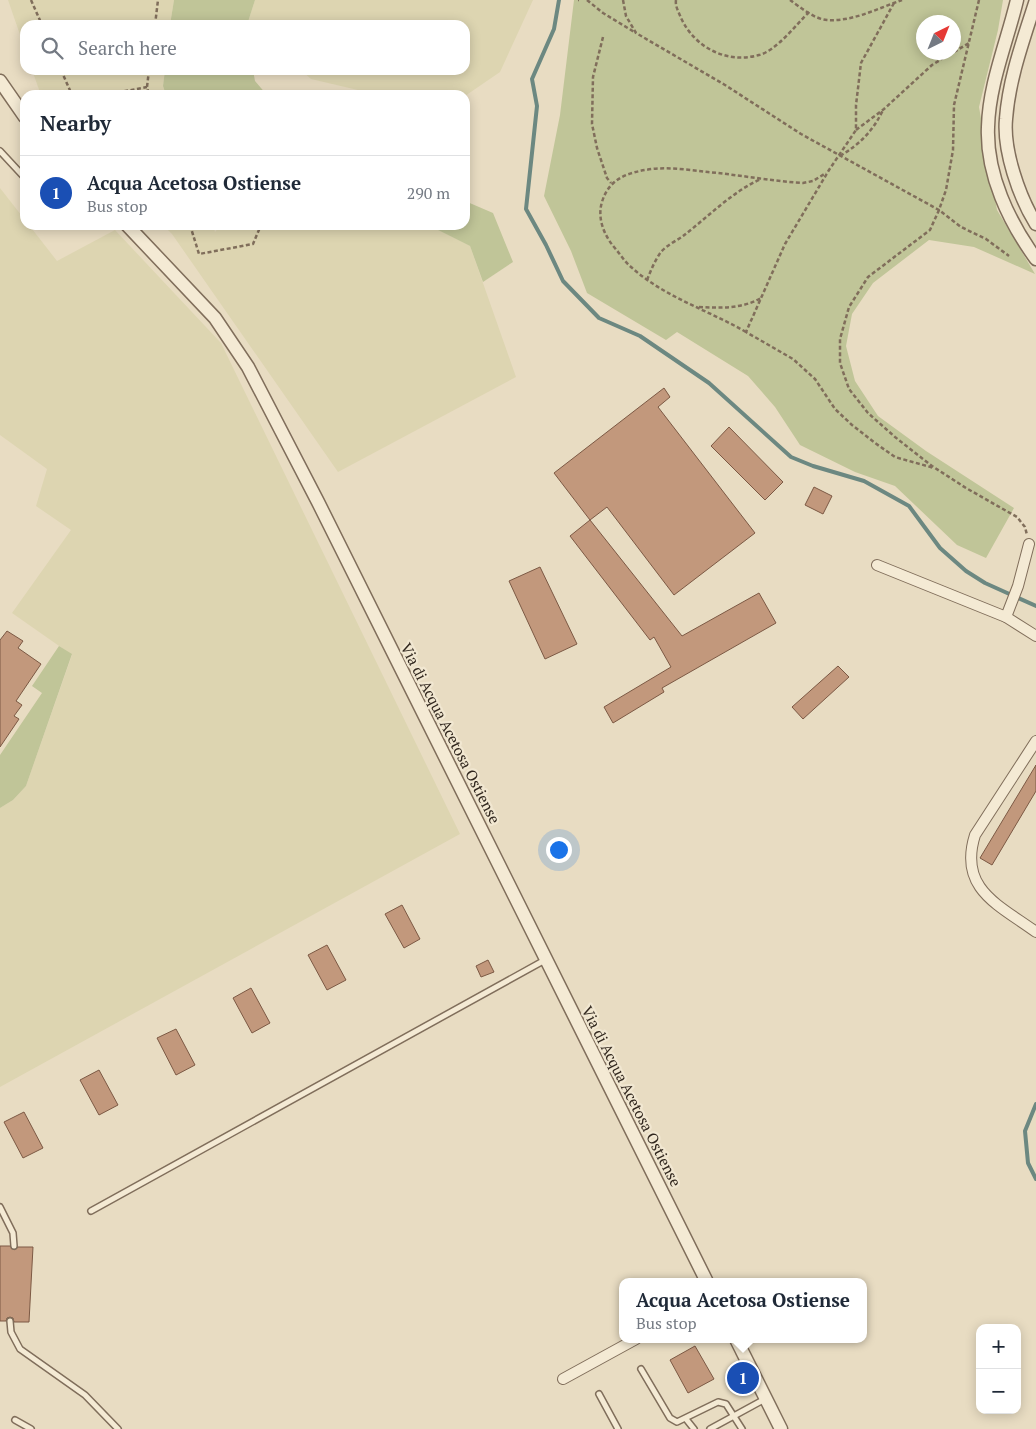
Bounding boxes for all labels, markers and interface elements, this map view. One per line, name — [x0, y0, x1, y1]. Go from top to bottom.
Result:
north arrow — [916, 15, 961, 60]
search box — [20, 20, 470, 75]
icon: search — [38, 34, 66, 62]
text: Search here — [78, 35, 177, 60]
text: Nearby — [40, 109, 111, 137]
text: Acqua Acetosa Ostiense — [87, 170, 301, 195]
text: 1 — [51, 182, 61, 204]
text: 290 m — [407, 182, 450, 204]
text: Bus stop — [87, 195, 148, 217]
street label: Via di Acqua Acetosa Ostiense — [397, 639, 505, 827]
your location — [546, 837, 572, 863]
street label: Via di Acqua Acetosa Ostiense — [578, 1002, 686, 1190]
popup — [619, 1278, 867, 1343]
text: Acqua Acetosa Ostiense — [636, 1287, 850, 1312]
text: Bus stop — [636, 1312, 697, 1334]
map controls — [976, 1324, 1021, 1414]
button: + — [976, 1324, 1021, 1369]
pin: 1 — [727, 1359, 759, 1397]
button: − — [976, 1369, 1021, 1414]

